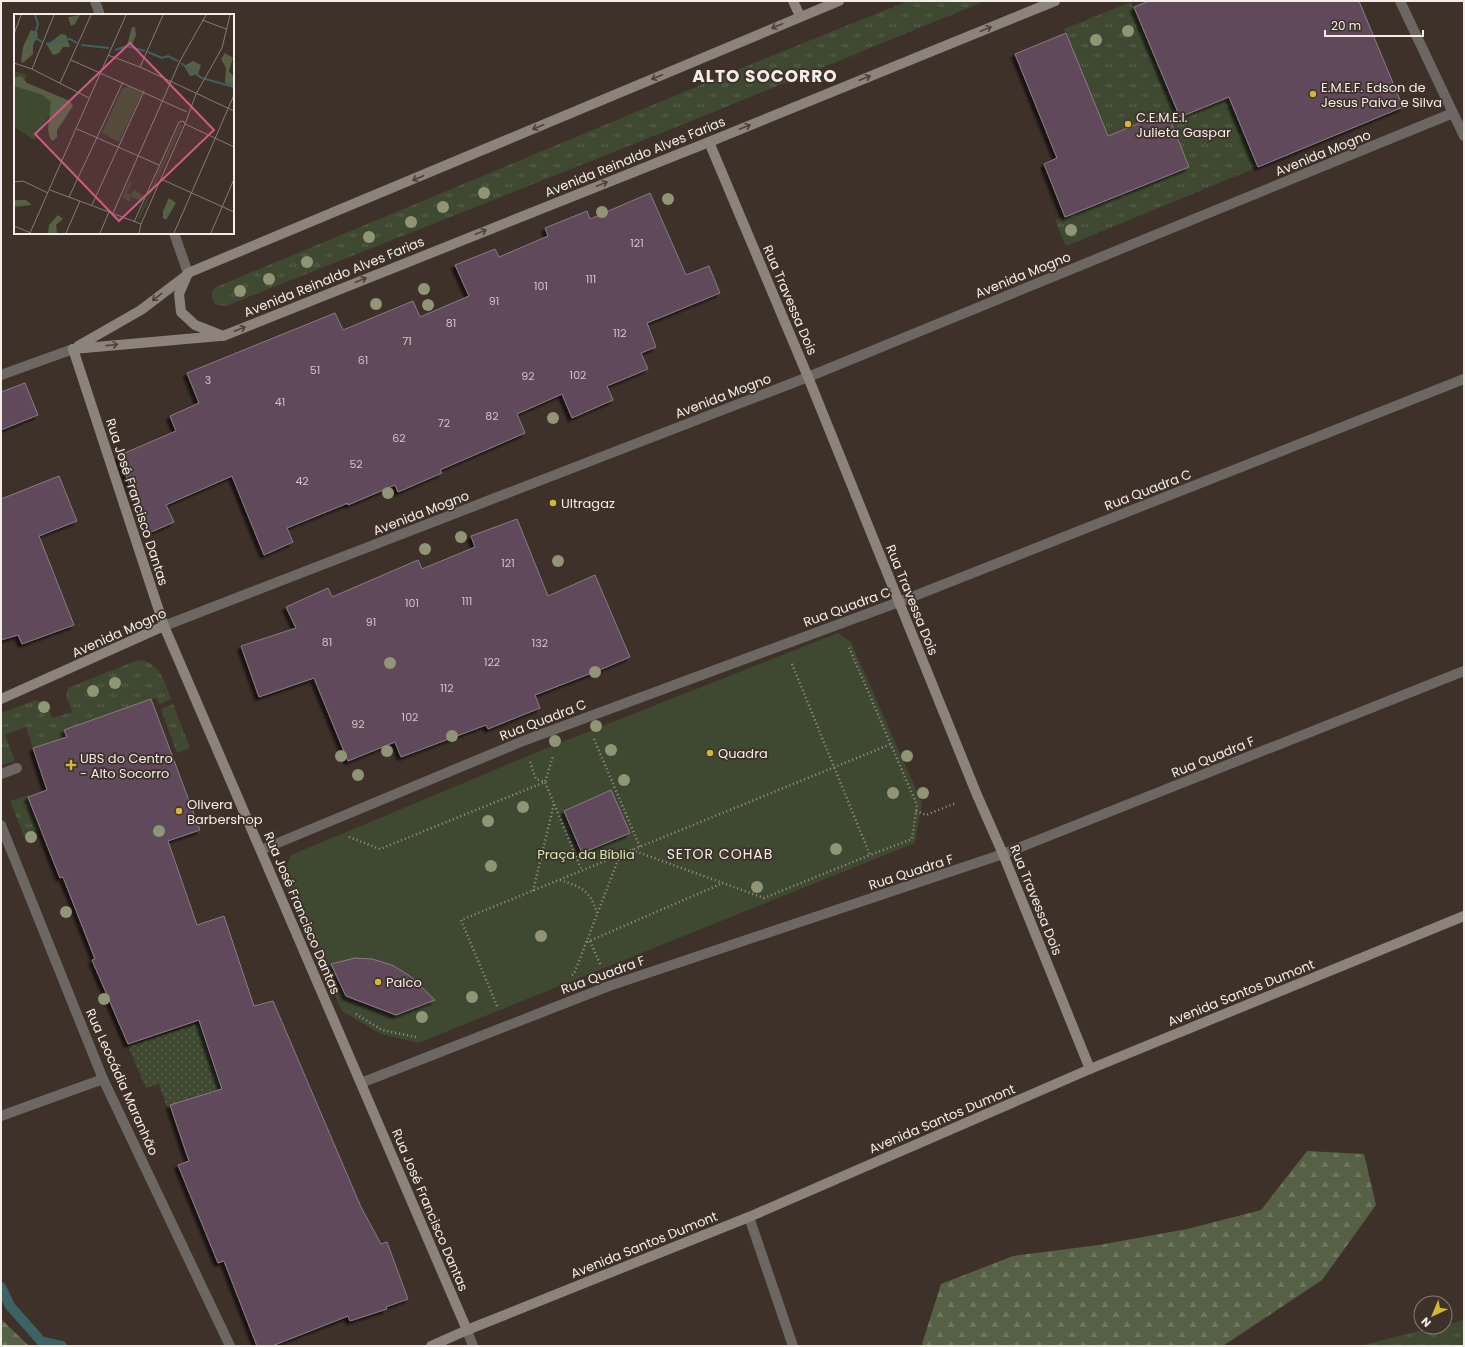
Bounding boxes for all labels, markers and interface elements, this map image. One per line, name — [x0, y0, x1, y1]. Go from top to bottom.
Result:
scale bar — [1325, 12, 1423, 38]
inset map — [14, 14, 234, 234]
text: 20 m — [1331, 17, 1361, 34]
one-way arrow — [771, 23, 783, 30]
one-way arrow — [979, 25, 991, 33]
district label: ALTO SOCORRO — [692, 64, 838, 88]
one-way arrow — [652, 74, 664, 81]
one-way arrow — [859, 74, 871, 82]
place label: E.M.E.F. Edson de Jesus Paiva e Silva — [1321, 78, 1442, 112]
marker: E.M.E.F. Edson de Jesus Paiva e Silva — [1308, 89, 1318, 99]
place label: C.E.M.E.I. Julieta Gaspar — [1136, 108, 1231, 142]
street label: Avenida Reinaldo Alves Farias — [542, 112, 728, 202]
marker: C.E.M.E.I. Julieta Gaspar — [1123, 119, 1133, 129]
one-way arrow — [738, 123, 750, 131]
one-way arrow — [532, 124, 544, 132]
street label: Avenida Mogno — [1272, 125, 1374, 181]
one-way arrow — [412, 175, 424, 182]
one-way arrow — [596, 180, 608, 188]
one-way arrow — [475, 228, 487, 236]
street label: Avenida Reinaldo Alves Farias — [241, 232, 427, 322]
house number: 121 — [630, 235, 644, 251]
street label: Rua Travessa Dois — [758, 242, 822, 358]
street label: Avenida Mogno — [972, 247, 1074, 303]
house number: 111 — [586, 271, 596, 287]
one-way arrow — [354, 276, 366, 284]
house number: 101 — [534, 278, 548, 294]
one-way arrow — [152, 293, 163, 302]
house number: 91 — [489, 293, 499, 309]
house number: 81 — [446, 315, 456, 331]
one-way arrow — [233, 324, 245, 332]
house number: 112 — [613, 325, 627, 341]
house number: 71 — [402, 333, 412, 349]
one-way arrow — [105, 341, 118, 348]
house number: 61 — [358, 352, 368, 368]
house number: 51 — [310, 362, 320, 378]
house number: 102 — [570, 367, 586, 383]
house number: 92 — [521, 368, 535, 384]
street label: Avenida Mogno — [672, 369, 774, 423]
house number: 3 — [205, 372, 211, 388]
house number: 41 — [275, 394, 285, 410]
house number: 82 — [485, 408, 499, 424]
house number: 72 — [438, 415, 450, 431]
street label: Rua José Francisco Dantas — [101, 416, 173, 588]
house number: 62 — [392, 430, 406, 446]
house number: 52 — [349, 456, 363, 472]
street label: Rua Quadra C — [1102, 465, 1194, 515]
house number: 42 — [295, 473, 309, 489]
street label: Avenida Mogno — [370, 486, 472, 540]
place label: Ultragaz — [561, 494, 615, 513]
marker: Ultragaz — [548, 498, 558, 508]
street label: Rua Travessa Dois — [881, 542, 943, 658]
house number: 121 — [501, 555, 515, 571]
street label: Rua Quadra C — [801, 582, 893, 632]
house number: 111 — [462, 593, 472, 609]
house number: 101 — [405, 595, 419, 611]
street label: Avenida Mogno — [69, 604, 169, 662]
house number: 91 — [366, 614, 376, 630]
house number: 81 — [322, 634, 332, 650]
house number: 132 — [532, 635, 548, 651]
house number: 122 — [484, 654, 500, 670]
house number: 112 — [440, 680, 454, 696]
street label: Rua Quadra C — [497, 695, 589, 745]
house number: 102 — [402, 709, 418, 725]
house number: 92 — [351, 716, 365, 732]
street label: Rua Quadra F — [1169, 731, 1258, 782]
place label: Quadra — [718, 744, 768, 763]
marker: Quadra — [705, 748, 715, 758]
place label: UBS do Centro - Alto Socorro — [80, 749, 173, 783]
marker: UBS do Centro - Alto Socorro — [65, 759, 77, 771]
place label: Olivera Barbershop — [187, 795, 263, 829]
marker: Olivera Barbershop — [174, 806, 184, 816]
street label: Rua José Francisco Dantas — [259, 829, 345, 997]
street label: Rua Travessa Dois — [1005, 842, 1067, 958]
district label: SETOR COHAB — [667, 844, 773, 864]
park label: Praça da Bíblia — [537, 845, 635, 864]
street label: Rua Quadra F — [866, 849, 956, 895]
street label: Rua Quadra F — [558, 951, 648, 999]
street label: Avenida Santos Dumont — [1165, 955, 1318, 1031]
place label: Palco — [386, 973, 422, 992]
marker: Palco — [373, 977, 383, 987]
street label: Rua Leocádia Maranhão — [81, 1006, 163, 1158]
street label: Avenida Santos Dumont — [866, 1079, 1018, 1158]
street label: Rua José Francisco Dantas — [387, 1126, 473, 1294]
street label: Avenida Santos Dumont — [568, 1207, 721, 1283]
north arrow — [1413, 1295, 1453, 1335]
text: N — [1418, 1314, 1435, 1331]

